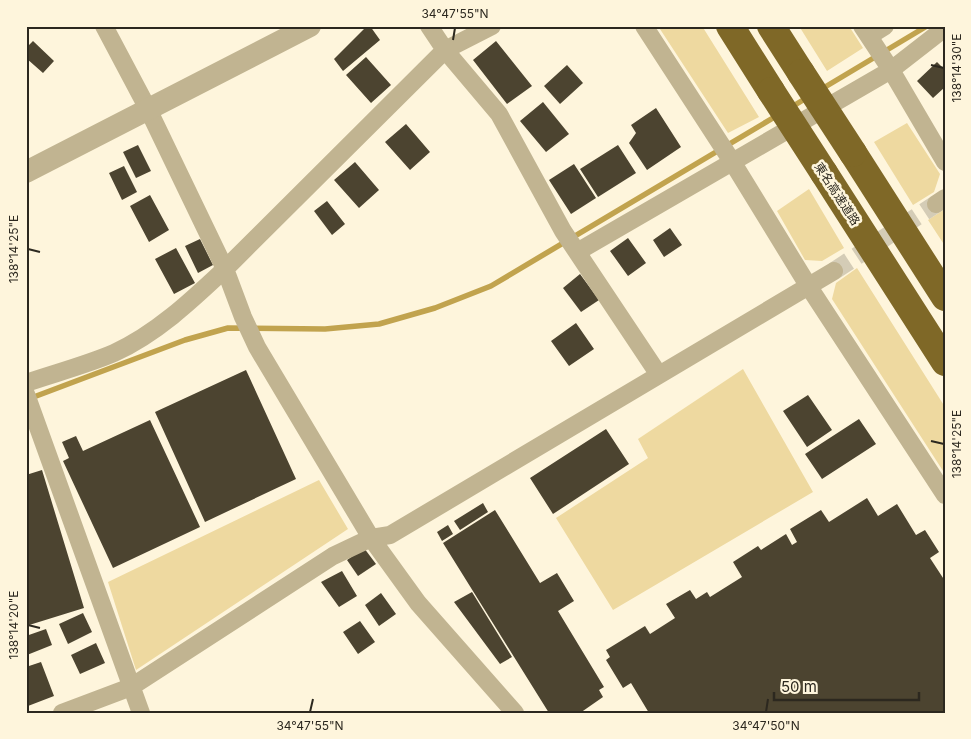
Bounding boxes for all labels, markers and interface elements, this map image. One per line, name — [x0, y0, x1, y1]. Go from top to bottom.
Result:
text: 34°47'55"N — [421, 6, 489, 21]
text: 138°14'30"E — [949, 33, 964, 103]
street label: 東名高速道路 — [812, 159, 863, 228]
text: 138°14'25"E — [6, 215, 21, 283]
text: 138°14'25"E — [949, 410, 964, 478]
text: 138°14'20"E — [6, 591, 21, 659]
scale bar — [774, 669, 918, 701]
text: 50 m — [781, 677, 817, 696]
text: 34°47'55"N — [276, 718, 344, 733]
text: 34°47'50"N — [732, 718, 800, 733]

